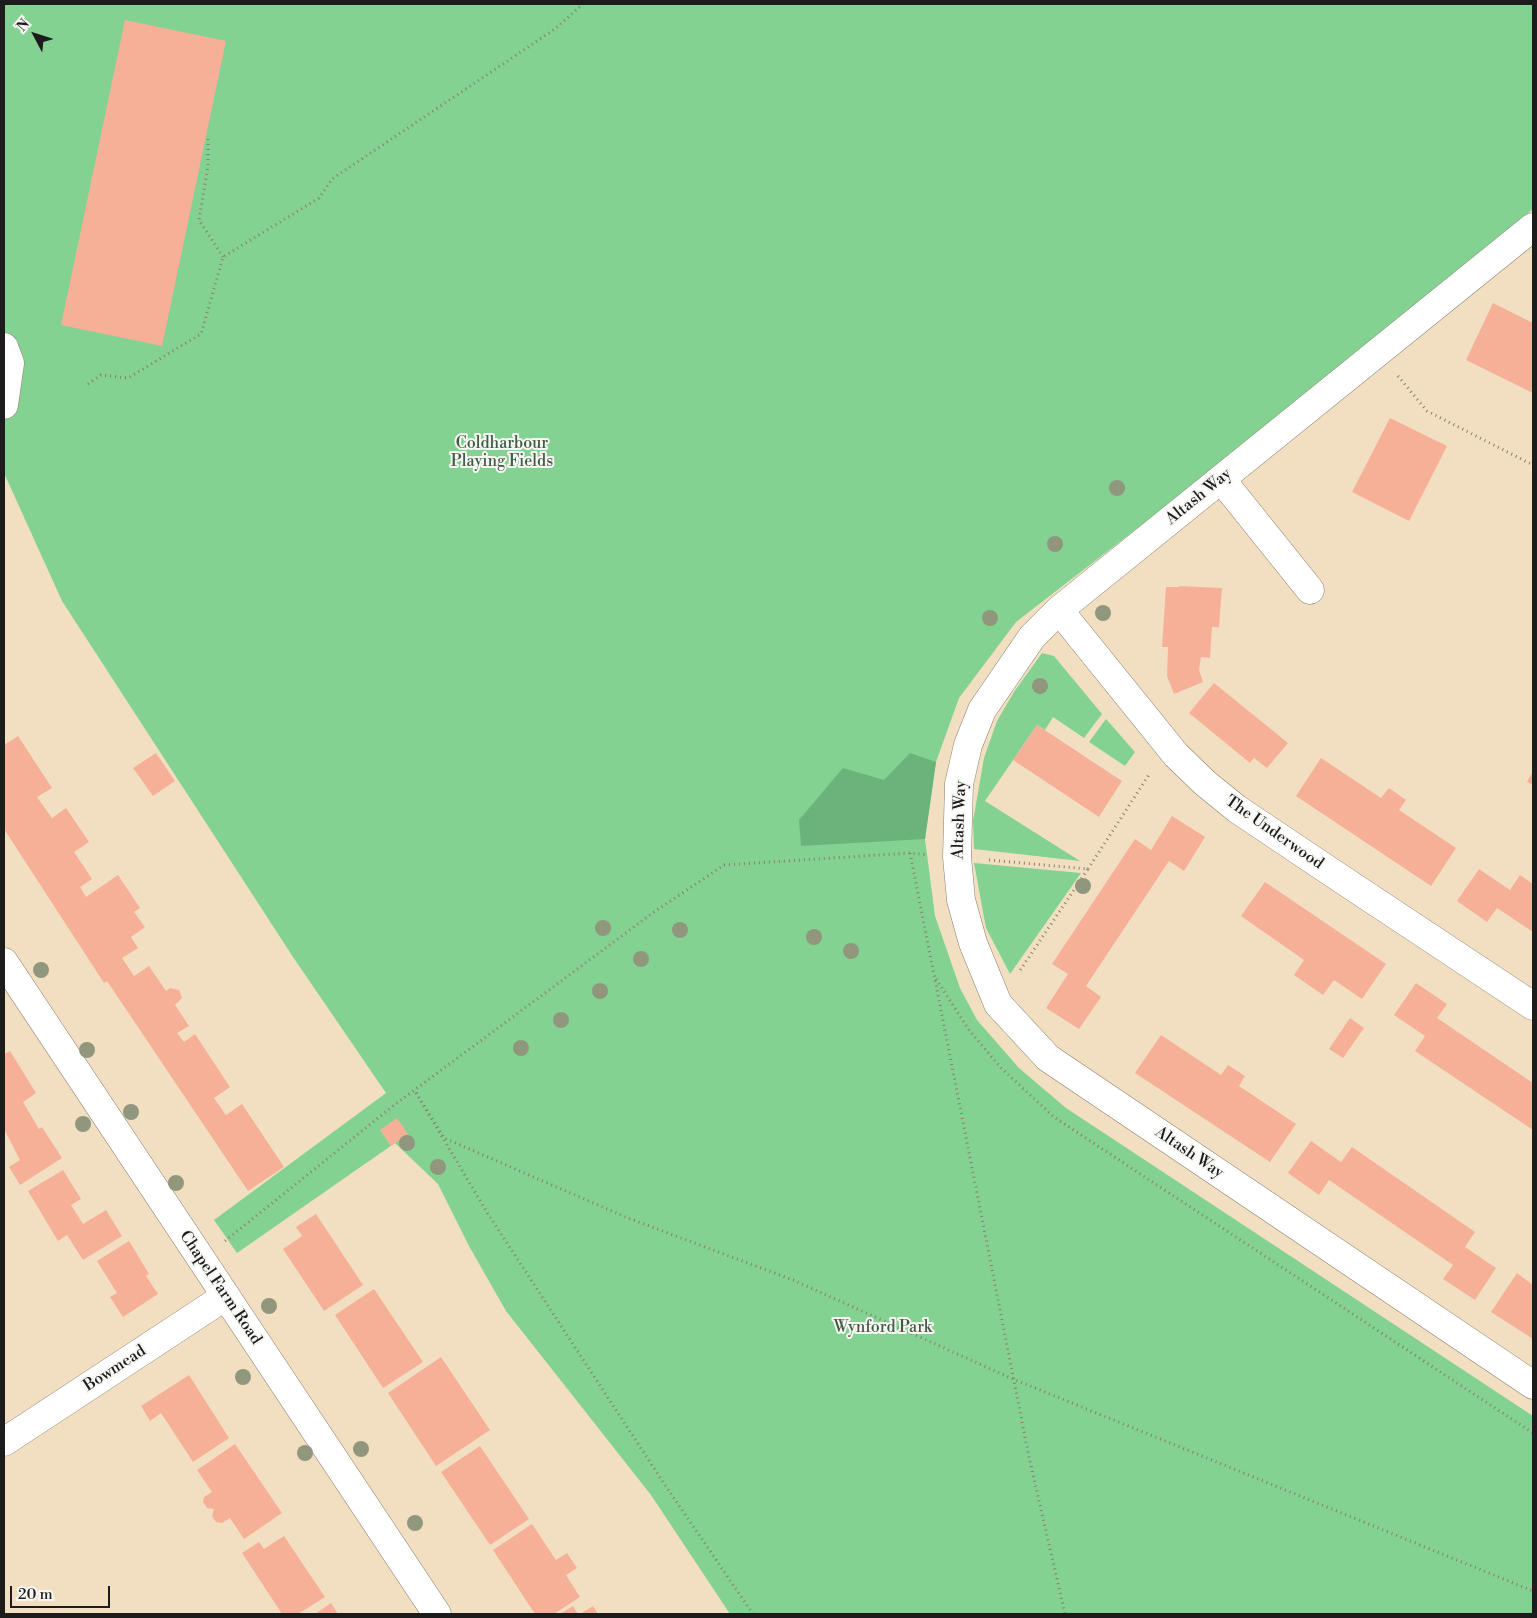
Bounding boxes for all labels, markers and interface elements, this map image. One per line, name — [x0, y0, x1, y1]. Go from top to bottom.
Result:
north arrow — [10, 10, 60, 60]
text: N — [13, 15, 34, 35]
park label: Coldharbour Playing Fields — [451, 434, 553, 472]
street label: Altash Way — [1162, 465, 1236, 529]
street label: Altash Way — [949, 780, 971, 860]
street label: The Underwood — [1221, 792, 1327, 874]
street label: Altash Way — [1151, 1123, 1227, 1183]
street label: Chapel Farm Road — [175, 1227, 265, 1349]
park label: Wynford Park — [834, 1318, 932, 1338]
street label: Bowmead — [80, 1342, 150, 1396]
scale bar — [12, 1576, 112, 1608]
text: 20 m — [18, 1585, 53, 1604]

